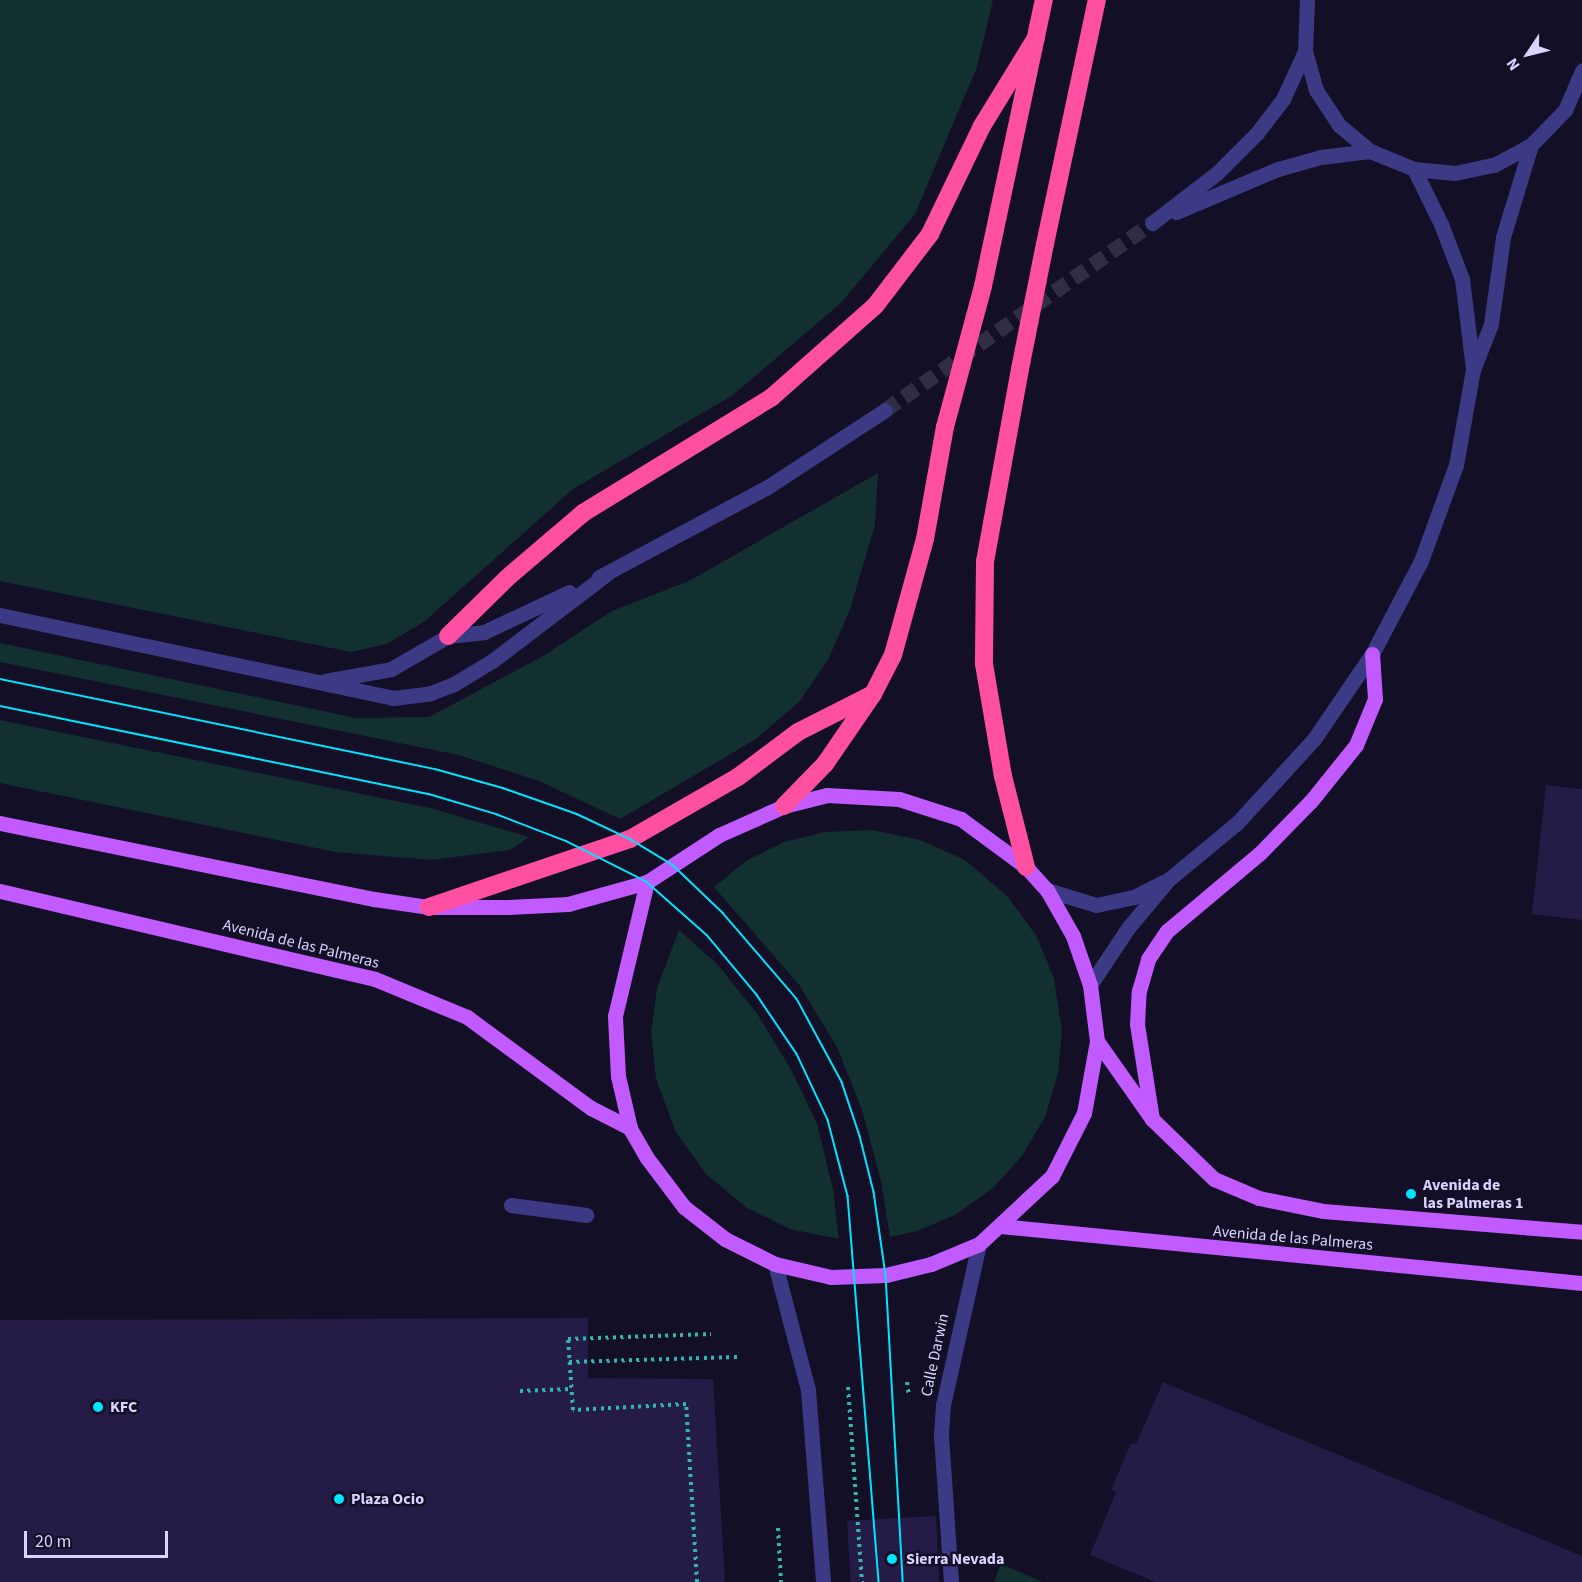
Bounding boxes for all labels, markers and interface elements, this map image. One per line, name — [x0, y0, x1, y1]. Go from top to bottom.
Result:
north arrow — [1498, 24, 1558, 84]
text: N — [1501, 54, 1525, 75]
street label: Avenida de las Palmeras — [221, 915, 381, 973]
place label: Avenida de las Palmeras 1 — [1423, 1175, 1523, 1213]
marker: Avenida de las Palmeras 1 — [1404, 1187, 1418, 1201]
street label: Avenida de las Palmeras — [1212, 1221, 1374, 1255]
street label: Calle Darwin — [917, 1312, 953, 1398]
place label: KFC — [110, 1397, 137, 1417]
marker: KFC — [91, 1400, 105, 1414]
place label: Plaza Ocio — [351, 1489, 424, 1509]
marker: Plaza Ocio — [332, 1492, 346, 1506]
scale bar — [27, 1519, 171, 1557]
text: 20 m — [35, 1529, 71, 1554]
place label: Sierra Nevada — [906, 1549, 1004, 1569]
marker: Sierra Nevada — [883, 1550, 901, 1568]

